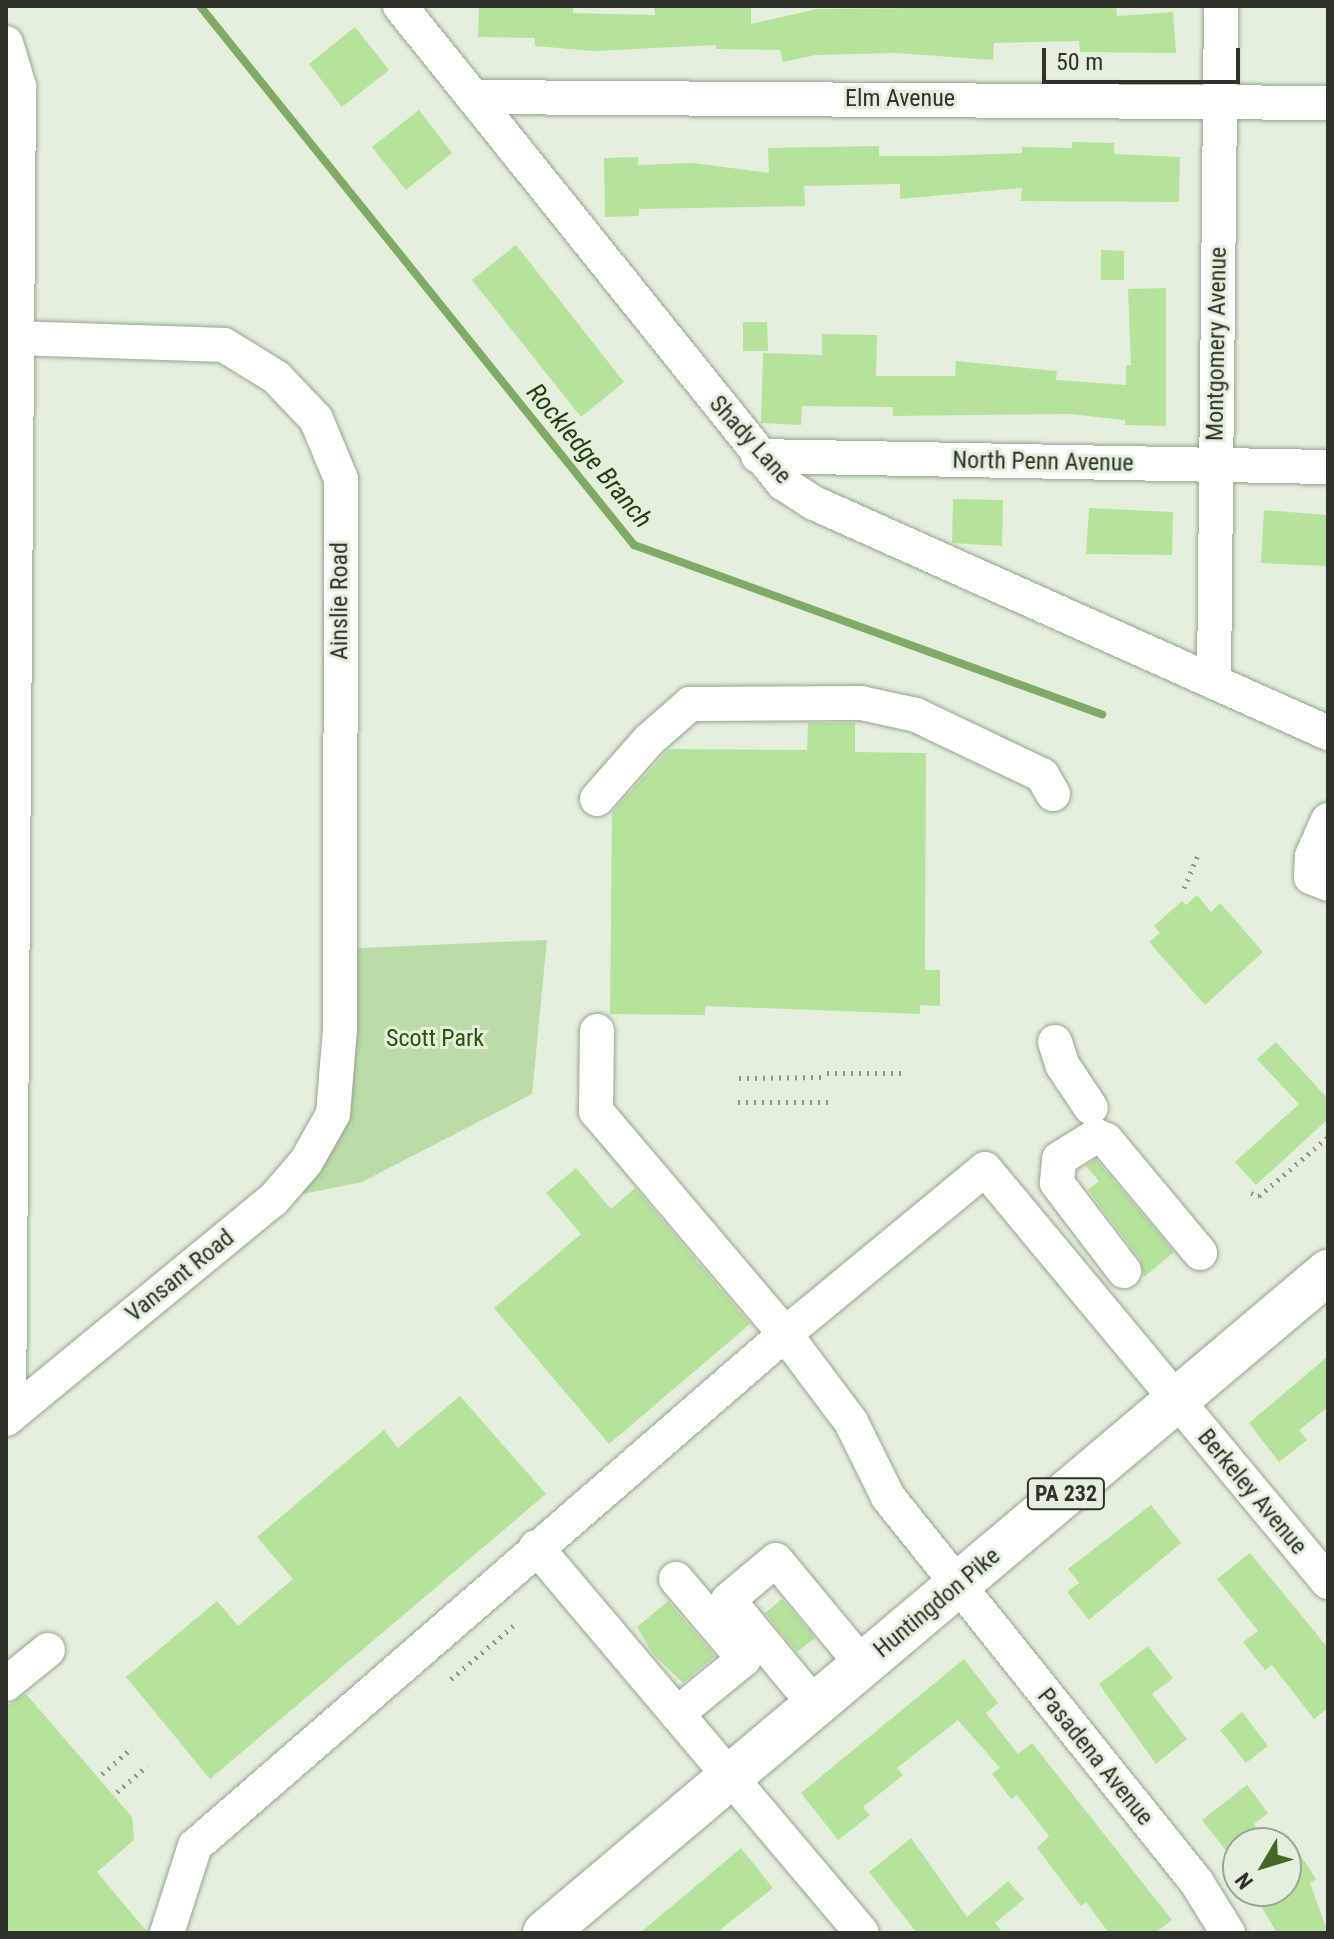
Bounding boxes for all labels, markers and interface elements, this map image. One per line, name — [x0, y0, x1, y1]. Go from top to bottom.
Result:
scale bar — [1046, 32, 1244, 82]
text: 50 m — [1056, 48, 1103, 76]
street label: Elm Avenue — [845, 85, 955, 113]
street label: Montgomery Avenue — [1201, 247, 1233, 441]
water label: Rockledge Branch — [520, 378, 658, 534]
street label: Shady Lane — [703, 390, 797, 490]
street label: North Penn Avenue — [952, 446, 1134, 478]
street label: Ainslie Road — [326, 542, 354, 660]
park label: Scott Park — [386, 1025, 484, 1053]
street label: Vansant Road — [120, 1224, 240, 1328]
street label: Berkeley Avenue — [1191, 1423, 1313, 1561]
road number: PA 232 — [1026, 1476, 1106, 1512]
street label: Huntingdon Pike — [868, 1542, 1006, 1664]
street label: Pasadena Avenue — [1031, 1683, 1159, 1831]
north arrow — [1222, 1827, 1302, 1907]
text: N — [1230, 1868, 1258, 1894]

